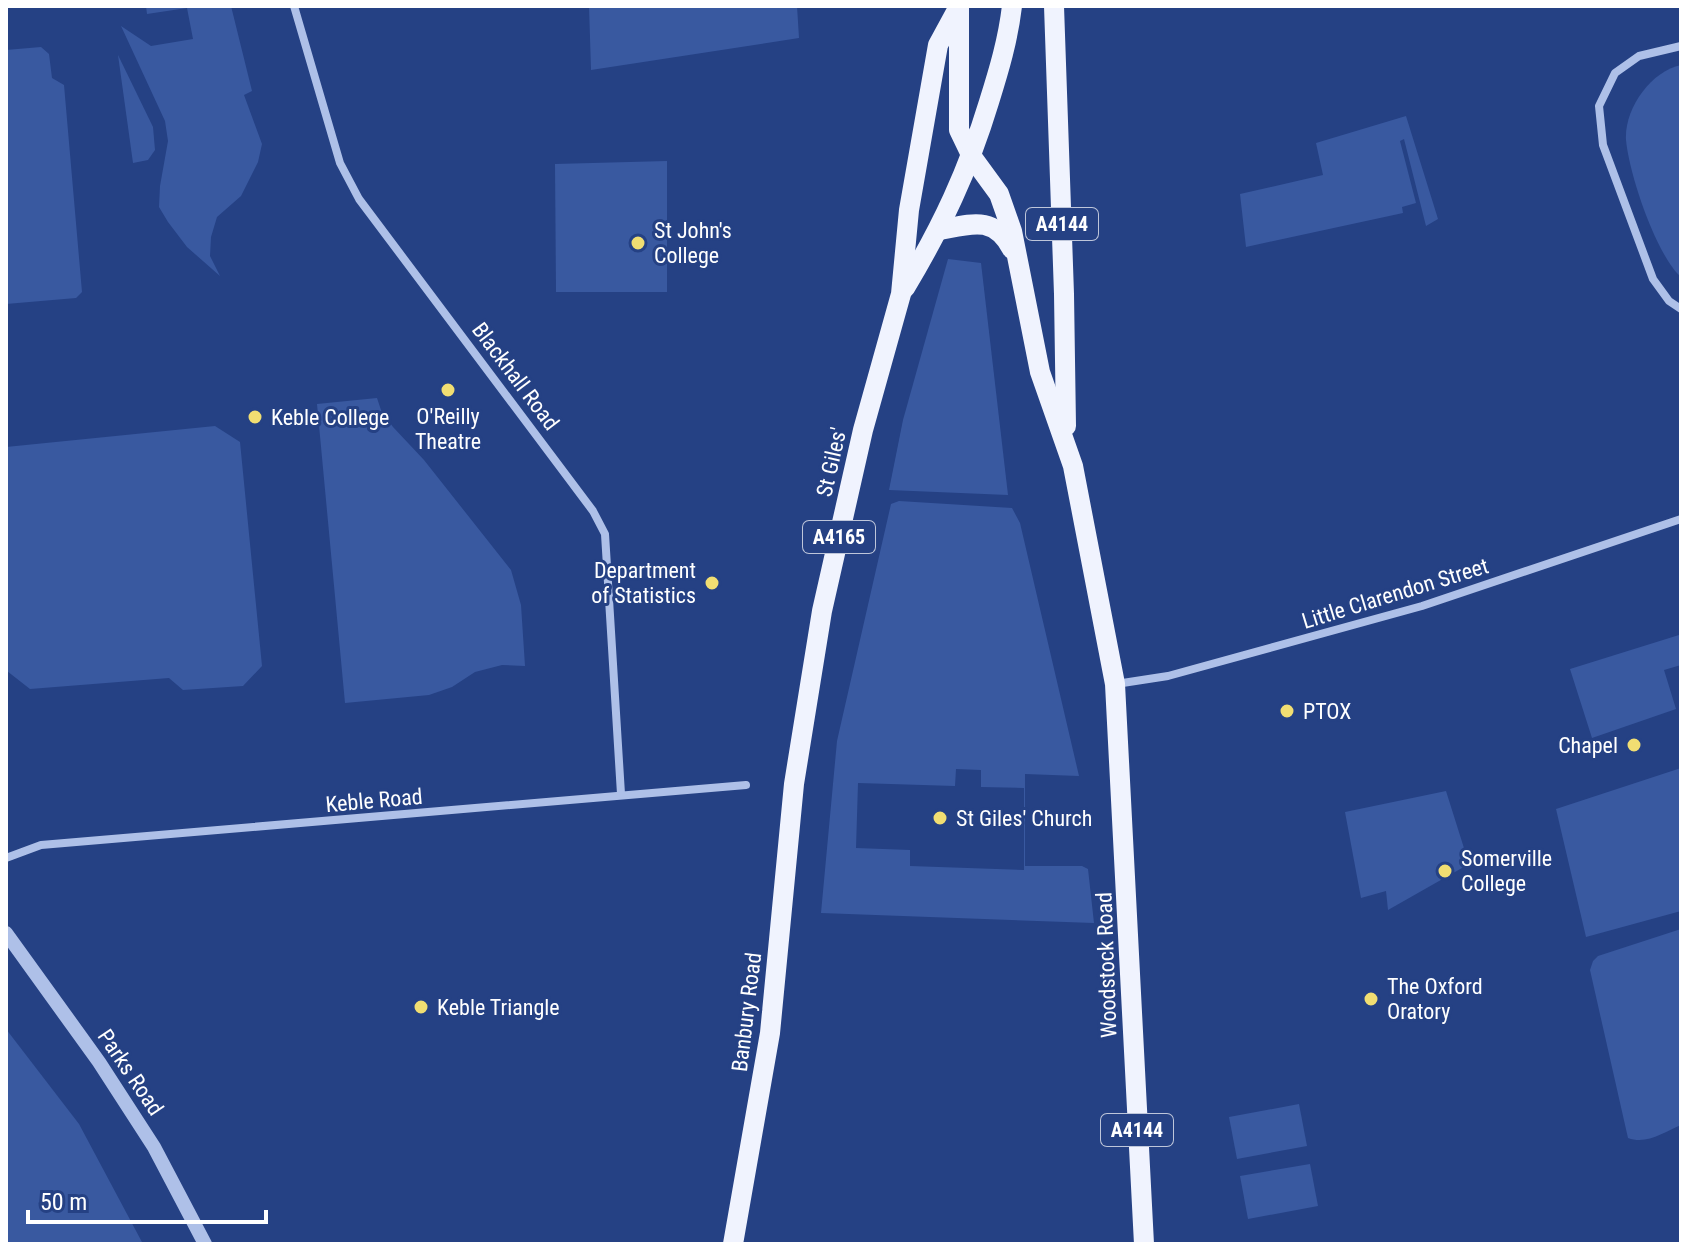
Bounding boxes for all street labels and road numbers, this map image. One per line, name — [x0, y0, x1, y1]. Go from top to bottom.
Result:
road number: A4144 — [1026, 208, 1098, 240]
street label: Blackhall Road — [467, 318, 564, 435]
street label: St Giles' — [811, 425, 852, 499]
road number: A4165 — [803, 521, 875, 553]
street label: Little Clarendon Street — [1299, 553, 1491, 634]
street label: Keble Road — [324, 784, 424, 817]
street label: Woodstock Road — [1091, 892, 1122, 1038]
street label: Banbury Road — [727, 951, 766, 1073]
street label: Parks Road — [93, 1024, 168, 1120]
road number: A4144 — [1101, 1114, 1173, 1146]

